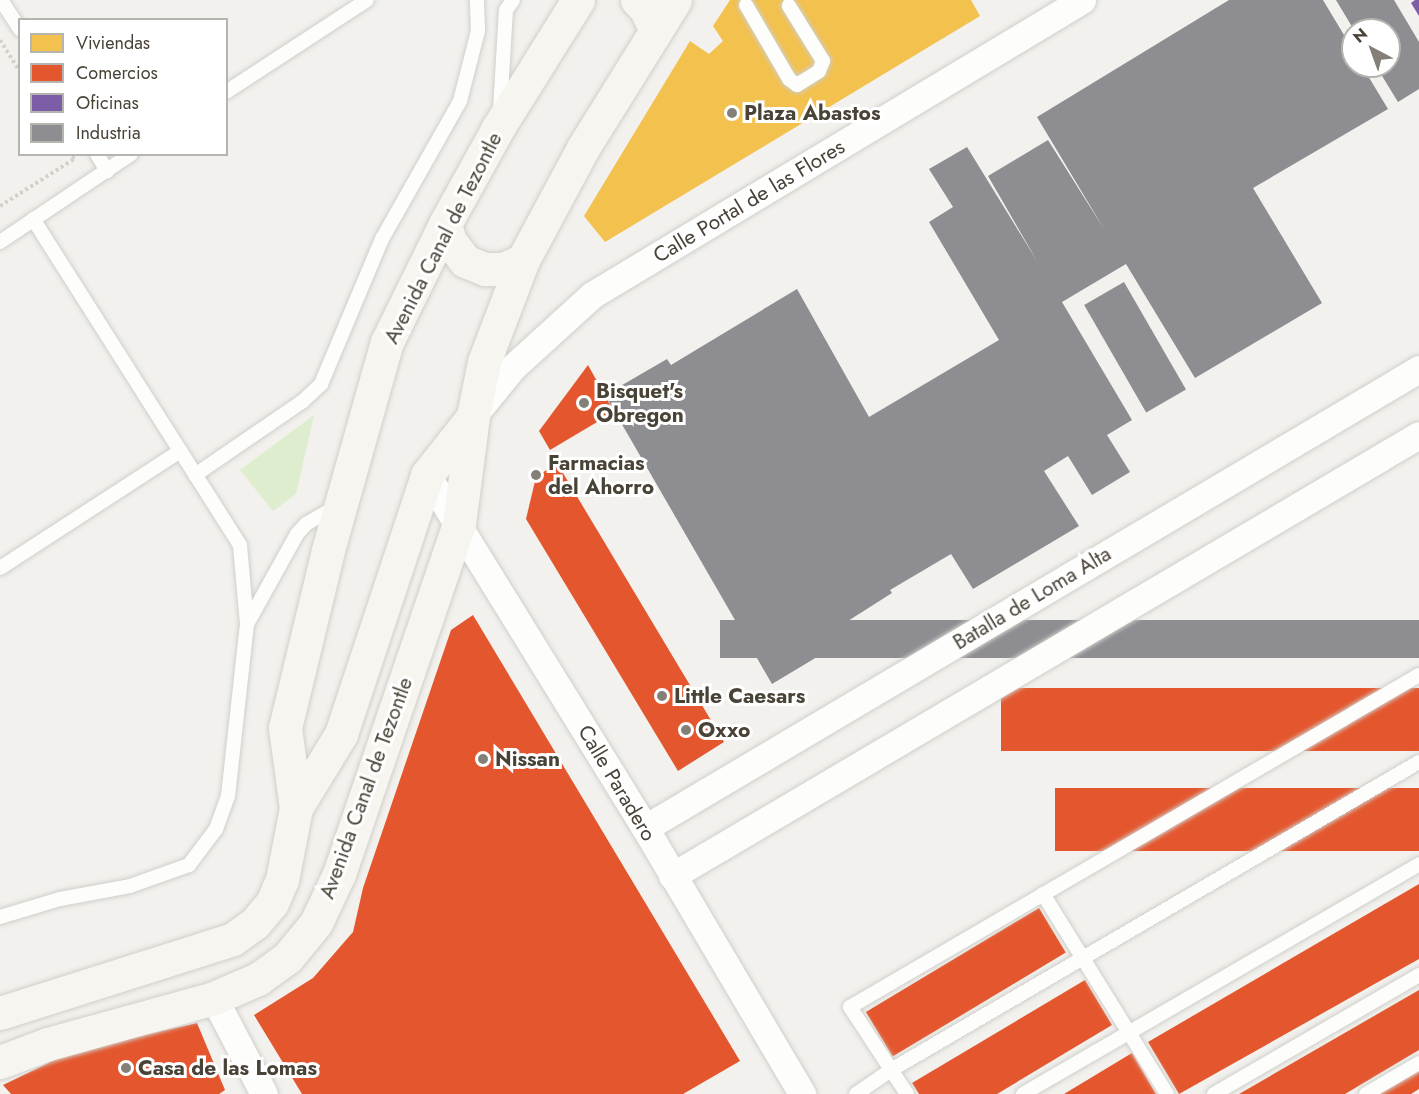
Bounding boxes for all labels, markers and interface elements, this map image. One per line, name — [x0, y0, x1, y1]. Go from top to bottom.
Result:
legend — [18, 18, 228, 156]
north arrow — [1341, 18, 1401, 78]
text: N — [1348, 23, 1373, 48]
text: Viviendas — [76, 30, 150, 56]
text: Comercios — [76, 60, 158, 86]
text: Oficinas — [76, 90, 139, 116]
place label: Plaza Abastos — [744, 100, 881, 126]
marker: Plaza Abastos — [725, 106, 739, 120]
text: Industria — [76, 120, 141, 146]
street label: Avenida Canal de Tezontle — [379, 128, 507, 348]
street label: Calle Portal de las Flores — [649, 134, 849, 268]
place label: Bisquet's Obregon — [596, 378, 684, 428]
marker: Bisquet's Obregon — [577, 396, 591, 410]
place label: Farmacias del Ahorro — [548, 450, 654, 500]
marker: Farmacias del Ahorro — [529, 468, 543, 482]
street label: Batalla de Loma Alta — [949, 541, 1115, 655]
street label: Avenida Canal de Tezontle — [314, 674, 418, 902]
place label: Little Caesars — [674, 683, 805, 709]
marker: Little Caesars — [655, 689, 669, 703]
place label: Oxxo — [698, 717, 750, 743]
street label: Calle Paradero — [573, 721, 661, 845]
marker: Oxxo — [679, 723, 693, 737]
place label: Nissan — [495, 746, 560, 772]
marker: Nissan — [476, 752, 490, 766]
place label: Casa de las Lomas — [138, 1055, 317, 1081]
marker: Casa de las Lomas — [119, 1061, 133, 1075]

